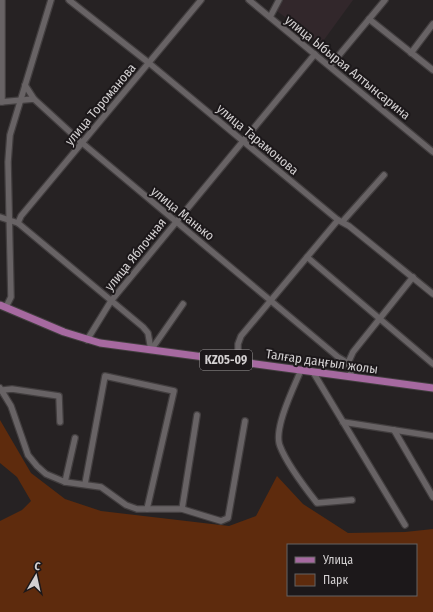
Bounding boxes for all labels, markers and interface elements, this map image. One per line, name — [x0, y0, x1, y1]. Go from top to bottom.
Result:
street label: улица Ыбырая Алтынсарина — [282, 12, 413, 123]
street label: улица Тороманова — [62, 60, 139, 148]
street label: улица Тарамонова — [214, 101, 302, 178]
street label: улица Манько — [148, 183, 217, 244]
street label: улица Яблочная — [102, 215, 169, 294]
street label: Талғар даңғыл жолы — [265, 346, 379, 377]
road number: KZ05-09 — [200, 350, 252, 370]
legend — [287, 544, 417, 596]
text: Улица — [322, 553, 353, 567]
north arrow — [16, 556, 56, 596]
text: С — [34, 560, 42, 574]
text: Парк — [323, 573, 349, 587]

